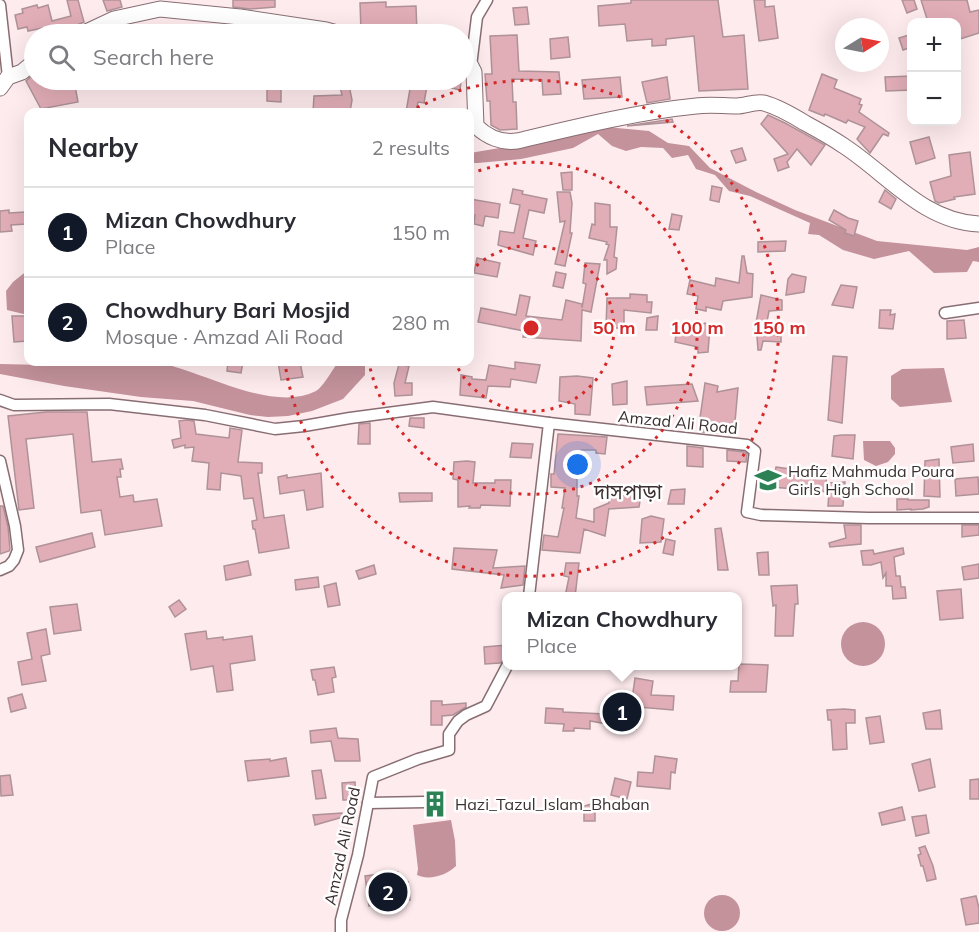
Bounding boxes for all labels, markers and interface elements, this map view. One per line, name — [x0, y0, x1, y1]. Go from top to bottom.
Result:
north arrow — [835, 18, 889, 72]
map controls — [907, 18, 961, 126]
button: + — [907, 18, 961, 72]
search box — [24, 24, 474, 90]
icon: search — [45, 41, 78, 74]
text: Search here — [93, 43, 214, 71]
button: − — [907, 72, 961, 126]
text: Nearby — [48, 131, 138, 164]
text: 2 results — [372, 135, 450, 160]
text: Mizan Chowdhury — [105, 206, 296, 234]
text: 1 — [62, 220, 74, 245]
text: 150 m — [391, 220, 450, 245]
text: Place — [105, 234, 155, 259]
text: Chowdhury Bari Mosjid — [105, 296, 350, 324]
text: 2 — [62, 310, 74, 335]
text: 280 m — [391, 310, 450, 335]
text: 50 m — [593, 316, 635, 339]
text: 100 m — [670, 316, 724, 339]
text: 150 m — [752, 316, 806, 339]
centre of rings — [521, 318, 541, 338]
text: Mosque · Amzad Ali Road — [105, 324, 343, 349]
street label: Amzad Ali Road — [617, 406, 739, 438]
your location — [563, 450, 592, 479]
place label: Hafiz Mahmuda Poura Girls High School — [788, 461, 955, 499]
school or university icon: Hafiz Mahmuda Poura Girls High School — [753, 465, 783, 495]
district label: দাসপাড়া — [593, 479, 663, 504]
popup — [502, 592, 742, 670]
text: Mizan Chowdhury — [527, 605, 717, 633]
text: Place — [527, 633, 577, 658]
pin: 1 — [602, 690, 642, 734]
street label: Amzad Ali Road — [320, 785, 364, 907]
building icon: Hazi_Tazul_Islam_Bhaban — [420, 789, 450, 819]
place label: Hazi_Tazul_Islam_Bhaban — [455, 794, 650, 814]
pin: 2 — [368, 870, 408, 914]

